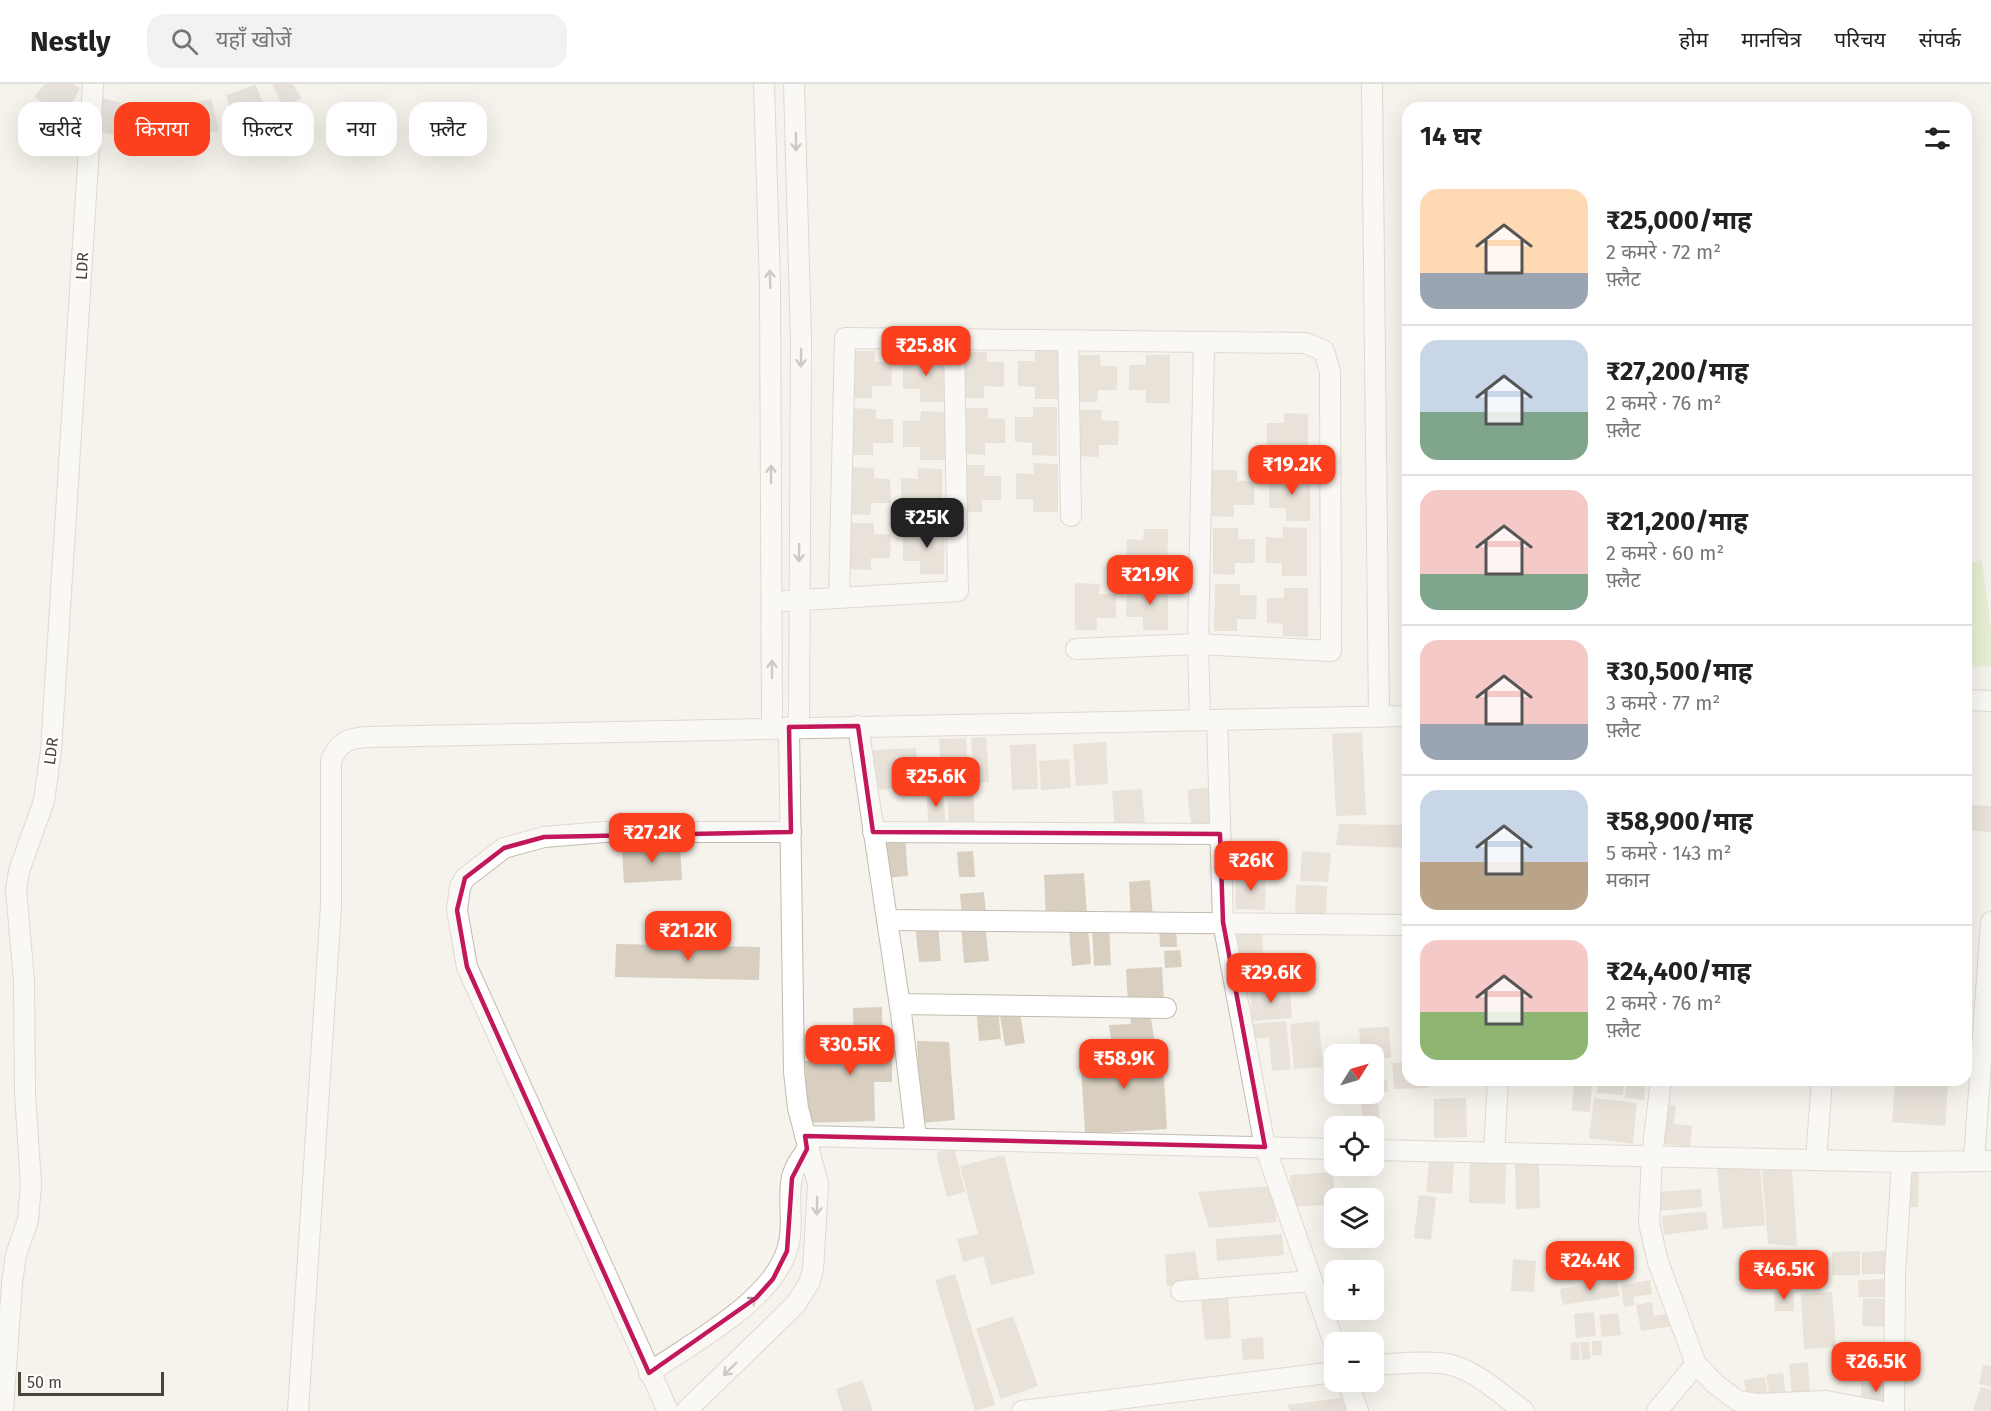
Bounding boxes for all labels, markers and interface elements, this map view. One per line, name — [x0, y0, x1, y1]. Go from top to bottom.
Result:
search box — [147, 14, 567, 68]
text: Nestly — [30, 25, 111, 58]
icon: search — [168, 25, 201, 58]
text: यहाँ खोजें — [216, 26, 292, 53]
text: होम — [1679, 27, 1708, 53]
text: मानचित्र — [1741, 27, 1801, 53]
text: परिचय — [1834, 27, 1886, 53]
text: संपर्क — [1919, 27, 1961, 53]
chip: खरीदें — [18, 102, 102, 156]
chip: किराया — [114, 102, 210, 156]
chip: फ़िल्टर — [222, 102, 314, 156]
chip: नया — [326, 102, 397, 156]
chip: फ़्लैट — [409, 102, 487, 156]
text: 14 घर — [1420, 121, 1481, 152]
icon: filters — [1921, 122, 1954, 155]
one-way arrow — [790, 132, 802, 152]
text: ₹25,000/माह — [1606, 205, 1752, 236]
icon: home — [1468, 213, 1540, 285]
text: 2 कमरे · 72 m² — [1606, 240, 1721, 264]
street label: LDR — [72, 251, 92, 280]
text: फ़्लैट — [1606, 267, 1641, 291]
one-way arrow — [764, 270, 775, 290]
pin: ₹25.8K — [877, 326, 975, 377]
text: ₹25.8K — [896, 333, 956, 357]
one-way arrow — [795, 348, 807, 368]
text: ₹27,200/माह — [1606, 356, 1748, 387]
icon: home — [1468, 364, 1540, 436]
text: 2 कमरे · 76 m² — [1606, 391, 1722, 415]
text: फ़्लैट — [1606, 418, 1641, 442]
pin: ₹19.2K — [1243, 445, 1341, 496]
text: ₹19.2K — [1262, 452, 1322, 476]
one-way arrow — [765, 465, 777, 485]
pin: ₹25K — [891, 498, 963, 549]
text: ₹25K — [905, 505, 949, 529]
text: ₹21,200/माह — [1606, 506, 1748, 537]
icon: home — [1468, 514, 1540, 586]
text: 2 कमरे · 60 m² — [1606, 541, 1724, 565]
one-way arrow — [793, 543, 804, 563]
pin: ₹21.9K — [1101, 555, 1199, 606]
text: ₹21.9K — [1121, 562, 1179, 586]
text: फ़्लैट — [1606, 568, 1641, 592]
text: ₹30,500/माह — [1606, 656, 1753, 687]
one-way arrow — [766, 660, 778, 680]
icon: home — [1468, 664, 1540, 736]
text: 3 कमरे · 77 m² — [1606, 691, 1720, 715]
text: फ़्लैट — [1606, 718, 1641, 742]
street label: LDR — [40, 736, 62, 766]
pin: ₹25.6K — [887, 757, 985, 808]
text: ₹25.6K — [906, 764, 966, 788]
text: ₹58,900/माह — [1606, 806, 1753, 837]
pin: ₹27.2K — [603, 813, 701, 864]
icon: home — [1468, 814, 1540, 886]
text: ₹27.2K — [623, 820, 681, 844]
pin: ₹26K — [1215, 841, 1287, 892]
text: 5 कमरे · 143 m² — [1606, 841, 1732, 865]
text: ₹26K — [1228, 848, 1274, 872]
text: मकान — [1606, 868, 1650, 892]
pin: ₹21.2K — [639, 911, 737, 962]
text: ₹21.2K — [659, 918, 717, 942]
pin: ₹29.6K — [1222, 953, 1320, 1004]
text: ₹24,400/माह — [1606, 956, 1751, 987]
text: ₹29.6K — [1241, 960, 1301, 984]
icon: home — [1468, 964, 1540, 1036]
text: 2 कमरे · 76 m² — [1606, 991, 1722, 1015]
text: फ़्लैट — [1606, 1018, 1641, 1042]
pin: ₹30.5K — [801, 1025, 899, 1076]
text: ₹30.5K — [819, 1032, 881, 1056]
pin: ₹58.9K — [1075, 1039, 1173, 1090]
north arrow — [1324, 1044, 1384, 1104]
map controls — [1324, 1044, 1384, 1392]
text: ₹58.9K — [1093, 1046, 1155, 1070]
button: locate — [1324, 1116, 1384, 1176]
button: layers — [1324, 1188, 1384, 1248]
one-way arrow — [811, 1195, 823, 1215]
pin: ₹24.4K — [1541, 1241, 1639, 1292]
text: ₹24.4K — [1560, 1248, 1620, 1272]
pin: ₹46.5K — [1735, 1250, 1833, 1301]
text: ₹46.5K — [1753, 1257, 1815, 1281]
button: + — [1324, 1260, 1384, 1320]
one-way arrow — [740, 1297, 756, 1309]
button: − — [1324, 1332, 1384, 1392]
pin: ₹26.5K — [1827, 1342, 1925, 1393]
text: ₹26.5K — [1846, 1349, 1906, 1373]
one-way arrow — [723, 1362, 738, 1376]
scale bar — [18, 1369, 164, 1396]
text: 50 m — [27, 1373, 62, 1392]

